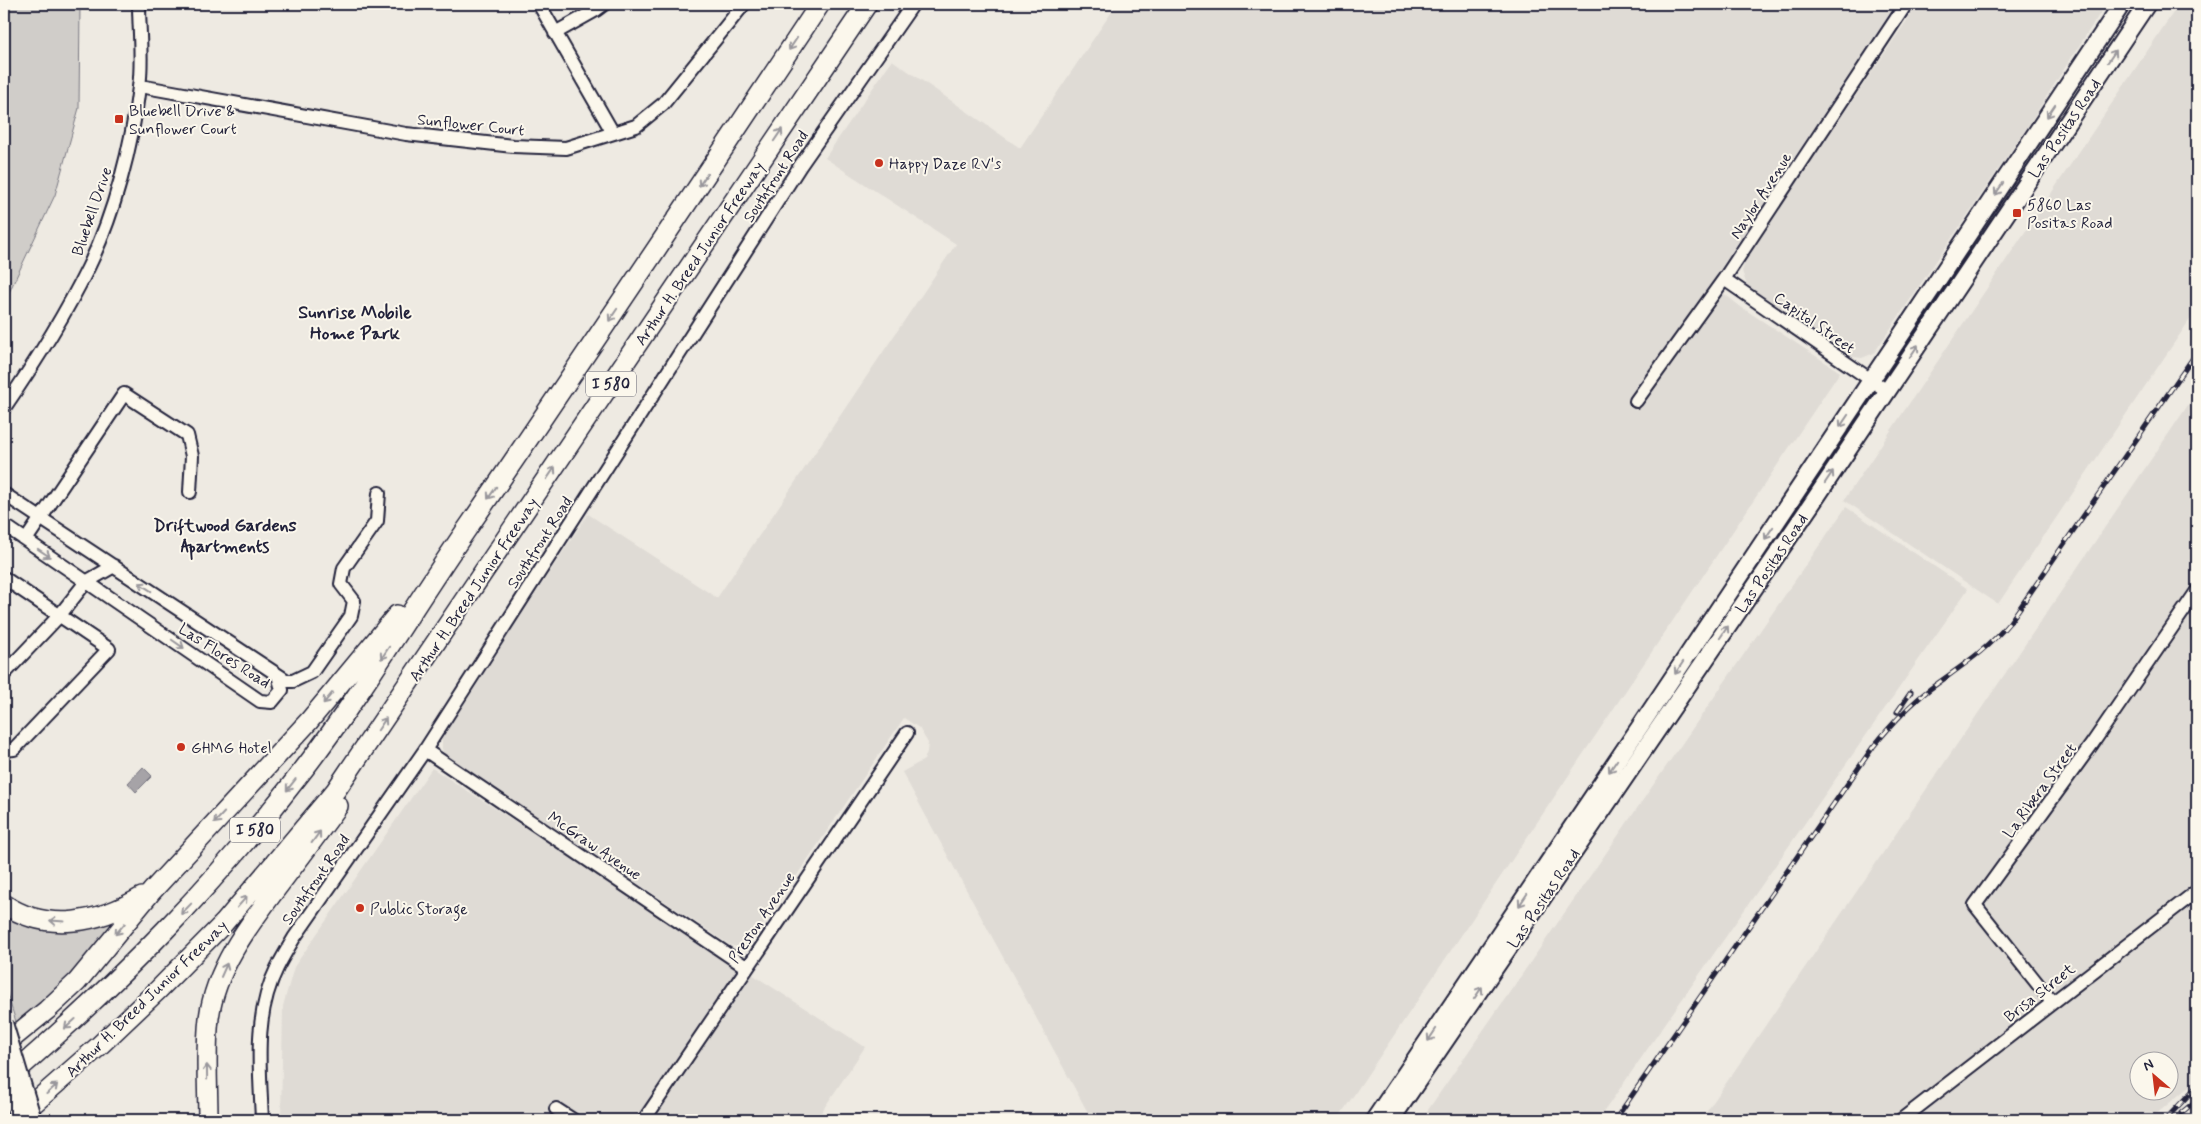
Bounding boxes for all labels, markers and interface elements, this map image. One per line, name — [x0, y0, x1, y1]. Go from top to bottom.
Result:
one-way arrow — [788, 37, 798, 51]
one-way arrow — [2107, 50, 2117, 64]
street label: Las Positas Road — [2024, 75, 2106, 183]
place label: Bluebell Drive & Sunflower Court — [129, 101, 237, 140]
one-way arrow — [2045, 104, 2055, 118]
street label: Sunflower Court — [416, 109, 526, 142]
marker: Bluebell Drive & Sunflower Court — [113, 113, 125, 125]
street label: Southfront Road — [739, 127, 814, 227]
one-way arrow — [773, 128, 784, 142]
street label: Naylor Avenue — [1725, 148, 1797, 243]
place label: Happy Daze RV's — [889, 154, 1001, 175]
marker: Happy Daze RV's — [873, 157, 885, 169]
street label: Arthur H. Breed Junior Freeway — [631, 158, 770, 350]
street label: Bluebell Drive — [67, 164, 117, 259]
one-way arrow — [698, 173, 708, 187]
one-way arrow — [1994, 182, 2004, 196]
place label: 5860 Las Positas Road — [2027, 195, 2113, 234]
marker: 5860 Las Positas Road — [2011, 207, 2023, 219]
street label: Capitol Street — [1769, 287, 1859, 359]
district label: Sunrise Mobile Home Park — [298, 301, 412, 346]
one-way arrow — [608, 308, 618, 322]
one-way arrow — [1909, 344, 1919, 358]
road number: I 580 — [586, 372, 636, 396]
one-way arrow — [1839, 413, 1849, 427]
one-way arrow — [546, 466, 556, 480]
one-way arrow — [1824, 470, 1835, 484]
one-way arrow — [487, 485, 497, 499]
street label: Southfront Road — [503, 493, 578, 593]
street label: Arthur H. Breed Junior Freeway — [405, 494, 544, 686]
street label: Las Positas Road — [1731, 510, 1813, 618]
district label: Driftwood Gardens Apartments — [153, 514, 297, 560]
one-way arrow — [1764, 525, 1774, 539]
one-way arrow — [37, 548, 51, 558]
one-way arrow — [138, 582, 152, 592]
street label: Las Flores Road — [174, 619, 274, 694]
one-way arrow — [1719, 625, 1729, 639]
one-way arrow — [171, 639, 185, 649]
one-way arrow — [380, 646, 390, 660]
one-way arrow — [1674, 661, 1684, 675]
one-way arrow — [323, 691, 334, 704]
one-way arrow — [377, 717, 387, 731]
place label: GHMG Hotel — [191, 738, 272, 759]
street label: La Ribera Street — [1999, 739, 2082, 843]
marker: GHMG Hotel — [175, 741, 187, 753]
one-way arrow — [1608, 758, 1618, 772]
one-way arrow — [285, 778, 296, 791]
street label: McGraw Avenue — [543, 807, 645, 885]
one-way arrow — [213, 812, 225, 825]
road number: I 580 — [230, 818, 280, 842]
street label: Southfront Road — [277, 831, 355, 929]
one-way arrow — [310, 831, 321, 844]
street label: Las Positas Road — [1503, 845, 1585, 953]
street label: Preston Avenue — [724, 868, 800, 967]
one-way arrow — [1517, 893, 1527, 907]
one-way arrow — [237, 895, 248, 908]
place label: Public Storage — [370, 899, 468, 921]
marker: Public Storage — [354, 902, 366, 914]
one-way arrow — [180, 903, 192, 916]
one-way arrow — [49, 916, 65, 925]
street label: Arthur H. Breed Junior Freeway — [61, 916, 233, 1082]
one-way arrow — [115, 922, 126, 935]
street label: Brisa Street — [2000, 958, 2080, 1028]
one-way arrow — [219, 963, 229, 978]
one-way arrow — [1473, 986, 1483, 1000]
one-way arrow — [64, 1018, 77, 1029]
one-way arrow — [1426, 1028, 1437, 1042]
north arrow — [2128, 1052, 2178, 1102]
text: N — [2140, 1055, 2157, 1076]
one-way arrow — [202, 1064, 212, 1080]
one-way arrow — [45, 1083, 58, 1095]

